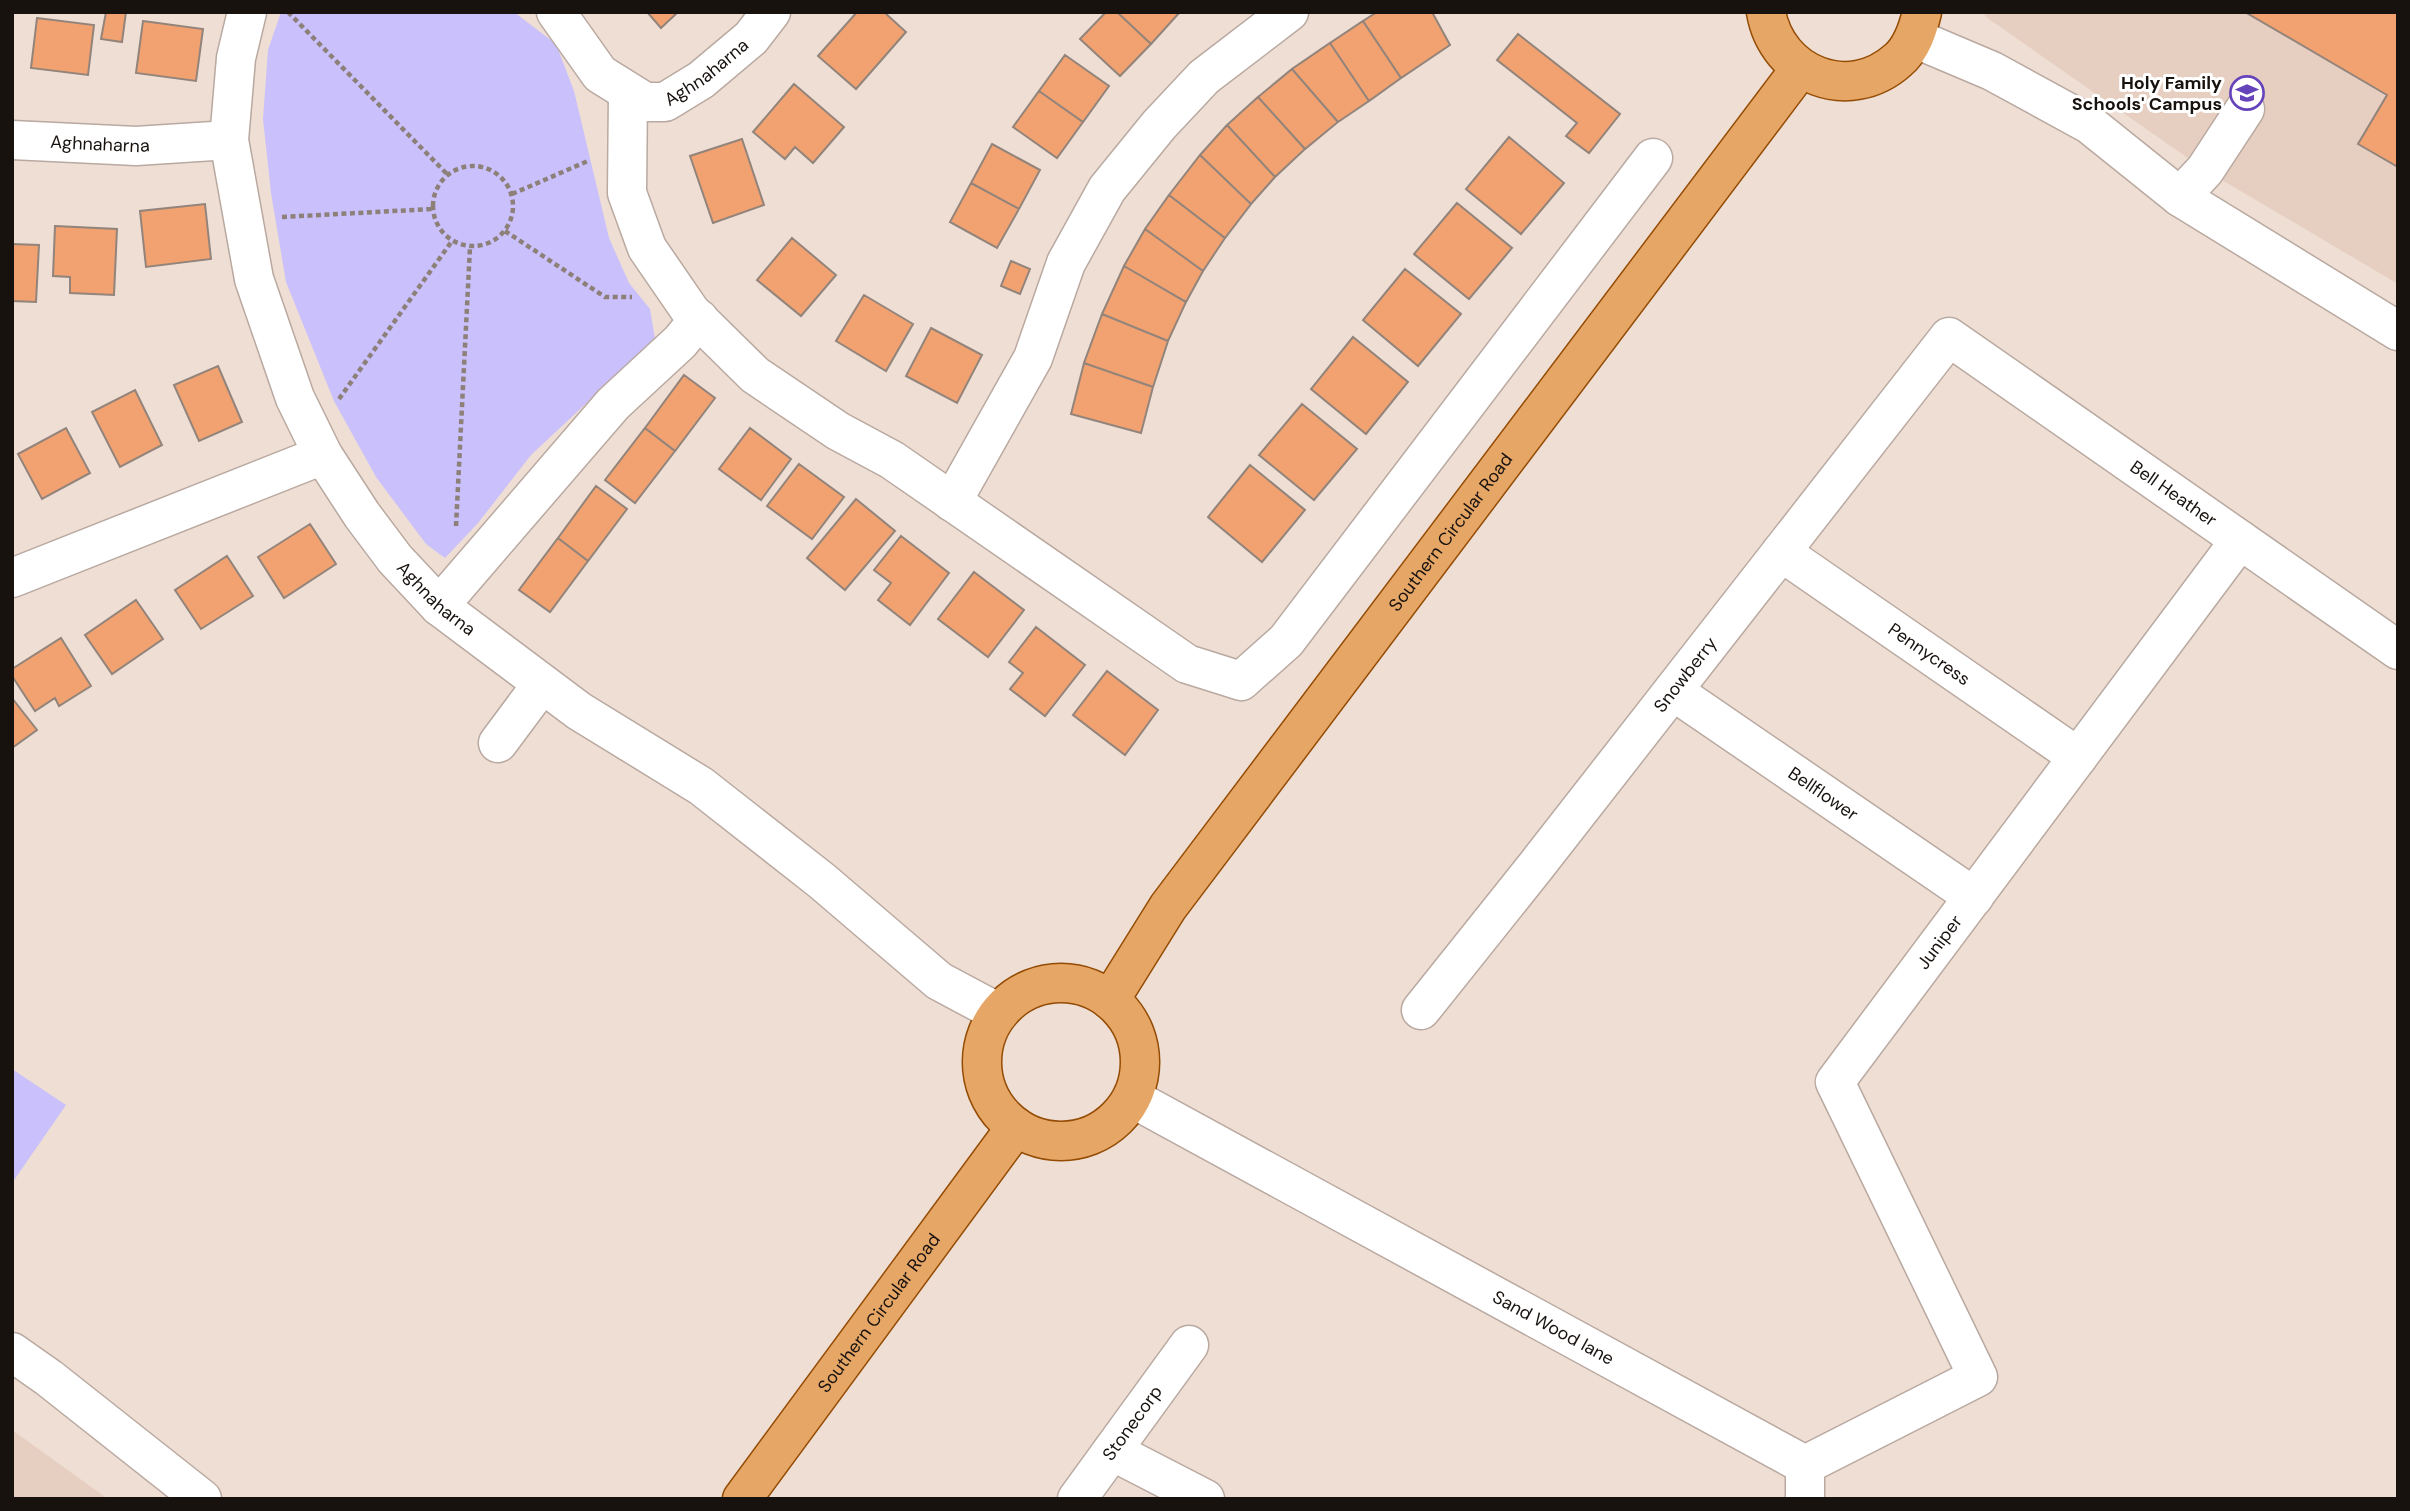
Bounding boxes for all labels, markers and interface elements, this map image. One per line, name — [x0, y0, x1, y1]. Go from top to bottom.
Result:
street label: Aghnaharna — [660, 33, 754, 112]
place label: Holy Family Schools' Campus — [2072, 71, 2222, 116]
school or university icon: Holy Family Schools' Campus — [2228, 74, 2266, 112]
street label: Aghnaharna — [50, 130, 150, 158]
street label: Southern Circular Road — [1383, 448, 1518, 616]
street label: Bell Heather — [2125, 455, 2222, 532]
street label: Aghnaharna — [391, 556, 480, 641]
street label: Pennycress — [1883, 617, 1975, 691]
street label: Snowberry — [1648, 632, 1722, 717]
street label: Bellflower — [1783, 761, 1863, 826]
street label: Juniper — [1911, 910, 1968, 974]
street label: Southern Circular Road — [812, 1228, 946, 1398]
street label: Sand Wood lane — [1488, 1285, 1618, 1371]
street label: Stonecorp — [1097, 1381, 1168, 1465]

